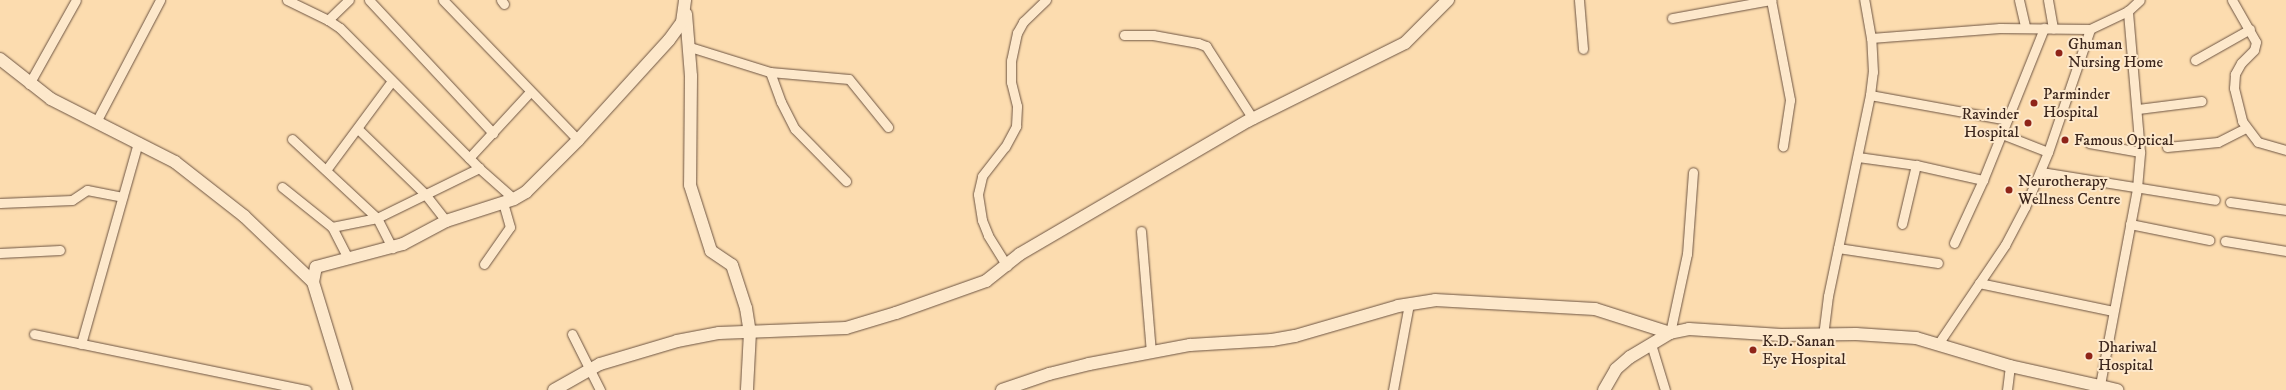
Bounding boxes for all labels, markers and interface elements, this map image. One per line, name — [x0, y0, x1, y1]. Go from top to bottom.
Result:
place label: Ghuman Nursing Home — [2068, 34, 2163, 72]
marker: Ghuman Nursing Home — [2053, 47, 2065, 59]
place label: Parminder Hospital — [2043, 84, 2110, 122]
marker: Parminder Hospital — [2028, 97, 2040, 109]
place label: Ravinder Hospital — [1962, 104, 2019, 142]
marker: Ravinder Hospital — [2022, 117, 2034, 129]
place label: Famous Optical — [2074, 130, 2173, 150]
marker: Famous Optical — [2059, 134, 2071, 146]
place label: Neurotherapy Wellness Centre — [2018, 171, 2120, 209]
marker: Neurotherapy Wellness Centre — [2003, 184, 2015, 196]
place label: K.D. Sanan Eye Hospital — [1762, 331, 1846, 369]
place label: Dhariwal Hospital — [2098, 337, 2157, 375]
marker: K.D. Sanan Eye Hospital — [1747, 344, 1759, 356]
marker: Dhariwal Hospital — [2083, 350, 2095, 362]

